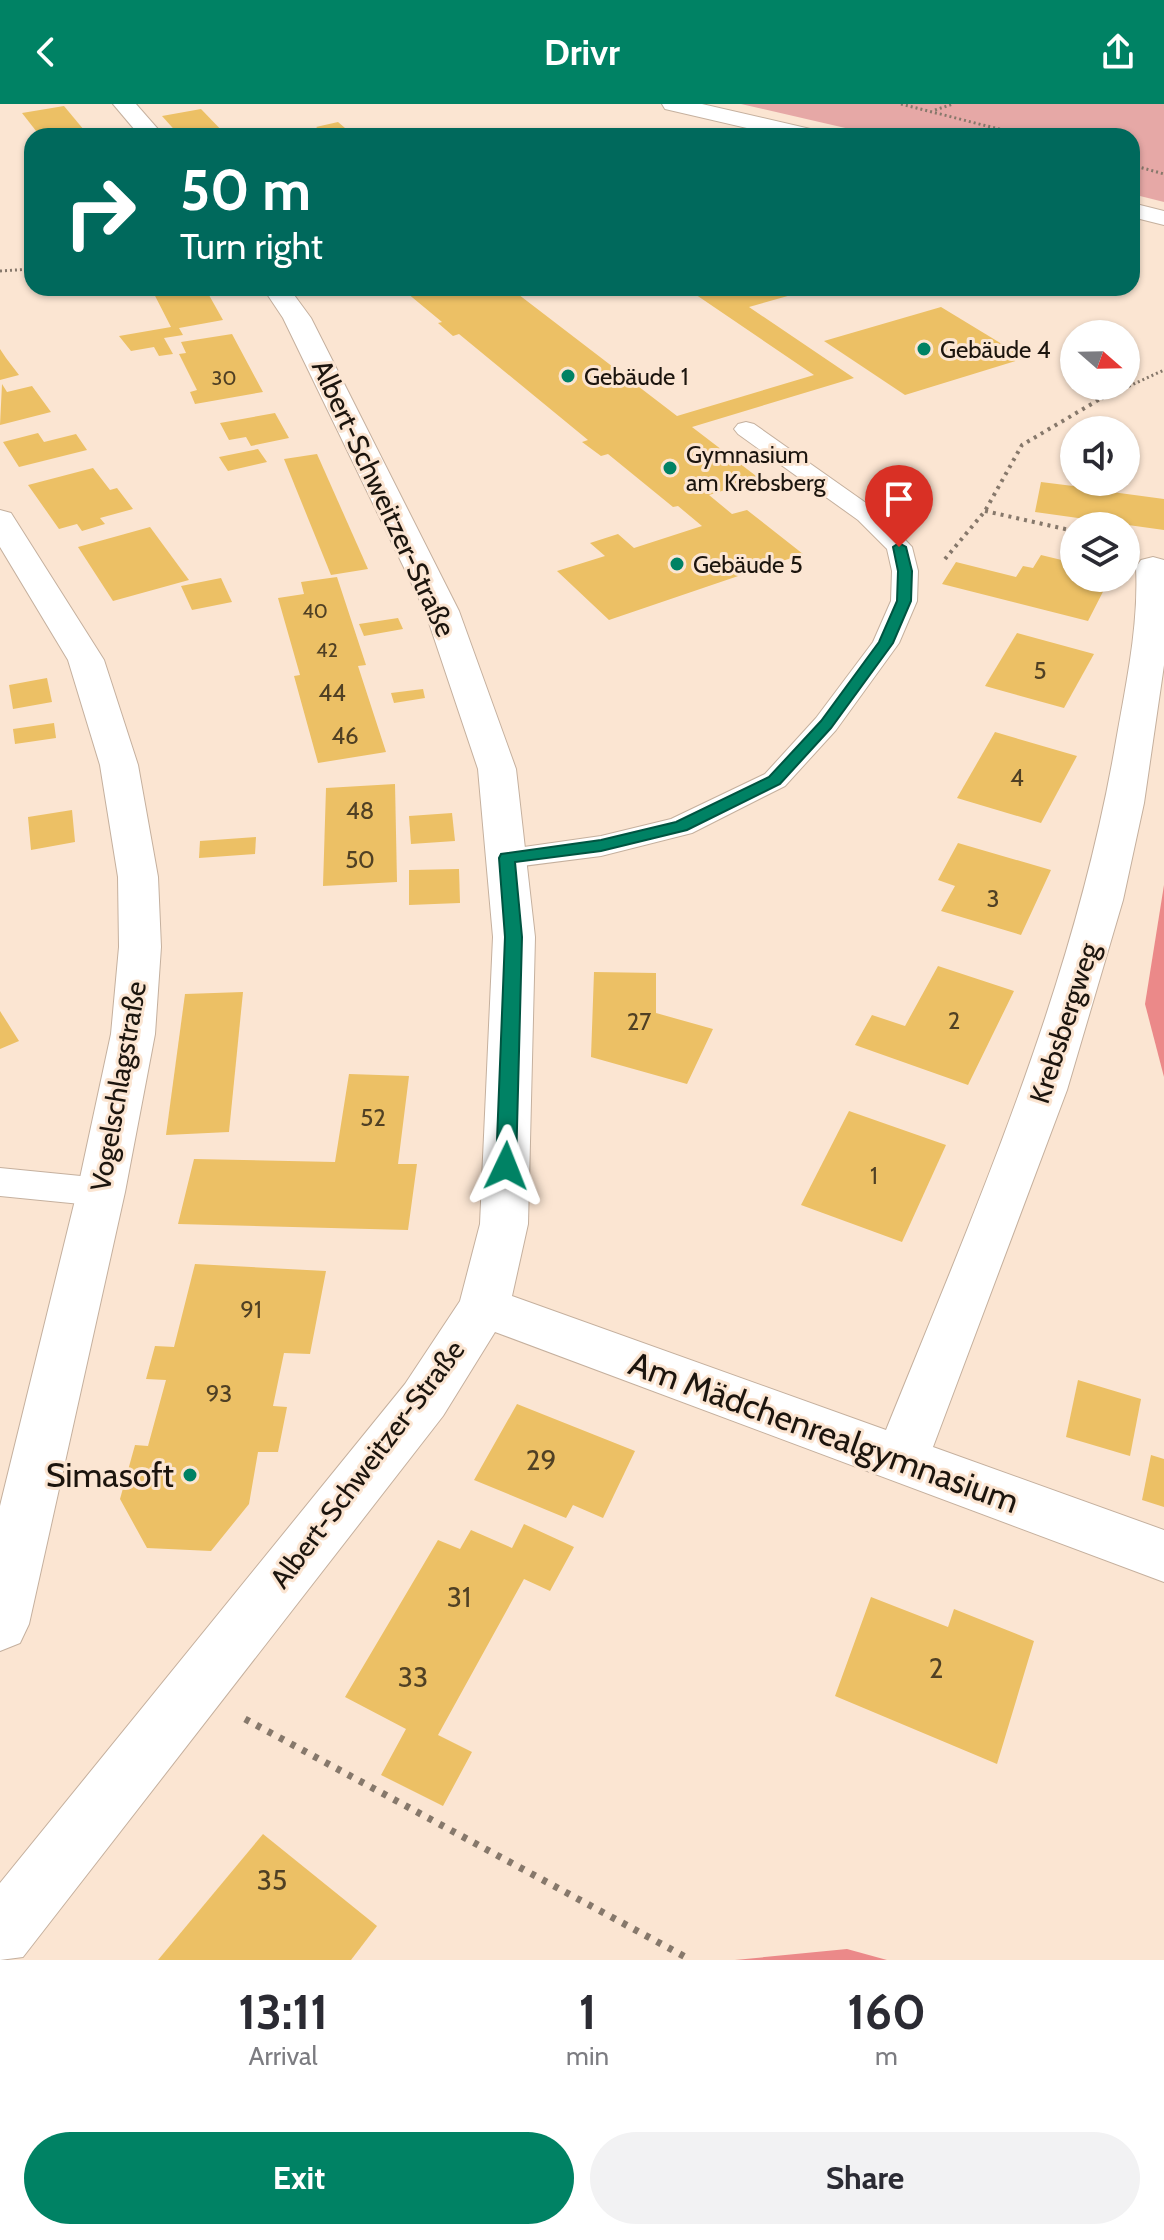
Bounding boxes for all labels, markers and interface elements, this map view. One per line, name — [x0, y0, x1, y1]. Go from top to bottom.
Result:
icon: back — [24, 30, 68, 74]
text: Drivr — [544, 30, 620, 74]
icon: share — [1096, 30, 1140, 74]
text: 50 m — [180, 156, 311, 224]
icon: right — [48, 160, 152, 264]
text: Turn right — [180, 224, 323, 268]
north arrow — [1060, 320, 1140, 400]
map controls — [1060, 320, 1140, 592]
place label: Gebäude 4 — [940, 335, 1051, 364]
marker: Gebäude 4 — [915, 340, 933, 358]
street label: Albert-Schweitzer-Straße — [305, 354, 463, 642]
place label: Gebäude 1 — [584, 362, 689, 391]
house number: 30 — [212, 366, 236, 390]
marker: Gebäude 1 — [559, 367, 577, 385]
button: sound — [1060, 416, 1140, 496]
place label: Gymnasium am Krebsberg — [686, 440, 826, 497]
marker: Gymnasium am Krebsberg — [661, 459, 679, 477]
pin — [865, 465, 933, 547]
icon: arrive — [877, 477, 921, 521]
button: layers — [1060, 512, 1140, 592]
place label: Gebäude 5 — [693, 550, 803, 579]
marker: Gebäude 5 — [668, 555, 686, 573]
house number: 40 — [302, 599, 328, 623]
house number: 42 — [316, 638, 338, 662]
house number: 5 — [1034, 656, 1046, 685]
house number: 44 — [318, 678, 346, 707]
house number: 46 — [331, 721, 359, 750]
house number: 4 — [1010, 763, 1024, 792]
house number: 48 — [346, 796, 374, 825]
house number: 50 — [345, 845, 375, 874]
house number: 3 — [987, 884, 999, 913]
street label: Krebsbergweg — [1022, 937, 1106, 1108]
street label: Vogelschlagstraße — [83, 978, 153, 1194]
house number: 2 — [948, 1006, 960, 1035]
house number: 27 — [627, 1007, 651, 1036]
house number: 52 — [360, 1103, 386, 1132]
position arrow — [464, 1124, 548, 1208]
house number: 1 — [870, 1161, 878, 1190]
house number: 91 — [240, 1295, 262, 1324]
street label: Albert-Schweitzer-Straße — [263, 1333, 471, 1595]
street label: Am Mädchenrealgymnasium — [623, 1342, 1025, 1522]
house number: 93 — [206, 1379, 232, 1408]
house number: 29 — [526, 1443, 556, 1477]
place label: Simasoft — [46, 1454, 174, 1496]
marker: Simasoft — [181, 1466, 199, 1484]
house number: 31 — [447, 1580, 471, 1614]
house number: 2 — [929, 1651, 943, 1685]
house number: 33 — [398, 1660, 428, 1694]
house number: 35 — [257, 1863, 287, 1897]
text: 13:11 — [238, 1983, 328, 2041]
text: 1 — [579, 1983, 596, 2041]
text: 160 — [847, 1983, 926, 2041]
text: Arrival — [248, 2040, 318, 2072]
text: min — [566, 2040, 609, 2072]
text: m — [875, 2040, 898, 2072]
button: Exit — [24, 2132, 574, 2224]
button: Share — [590, 2132, 1140, 2224]

